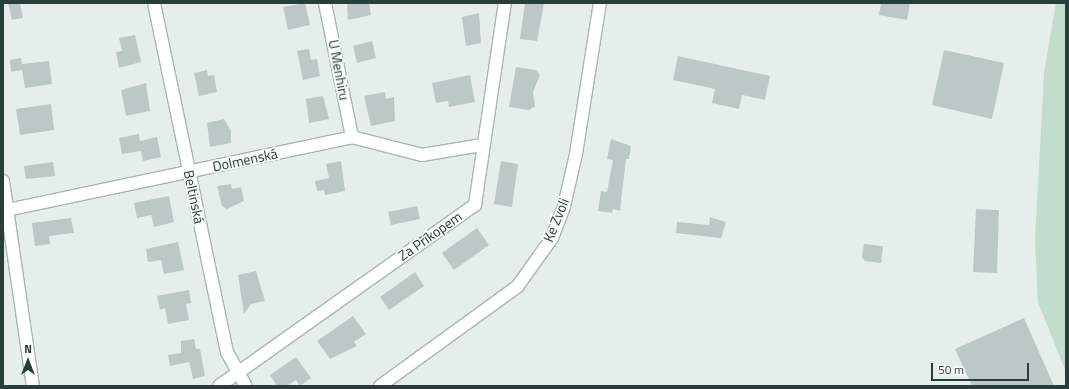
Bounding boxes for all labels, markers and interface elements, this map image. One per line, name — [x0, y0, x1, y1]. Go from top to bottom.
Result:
street label: U Menhiru — [325, 38, 353, 102]
street label: Dolmenská — [211, 145, 279, 175]
street label: Beltinská — [180, 169, 208, 225]
street label: Ke Zvoli — [540, 196, 572, 244]
street label: Za Příkopem — [395, 208, 465, 264]
north arrow — [8, 341, 48, 381]
text: N — [24, 341, 32, 357]
scale bar — [933, 355, 1031, 381]
text: 50 m — [938, 360, 964, 379]

